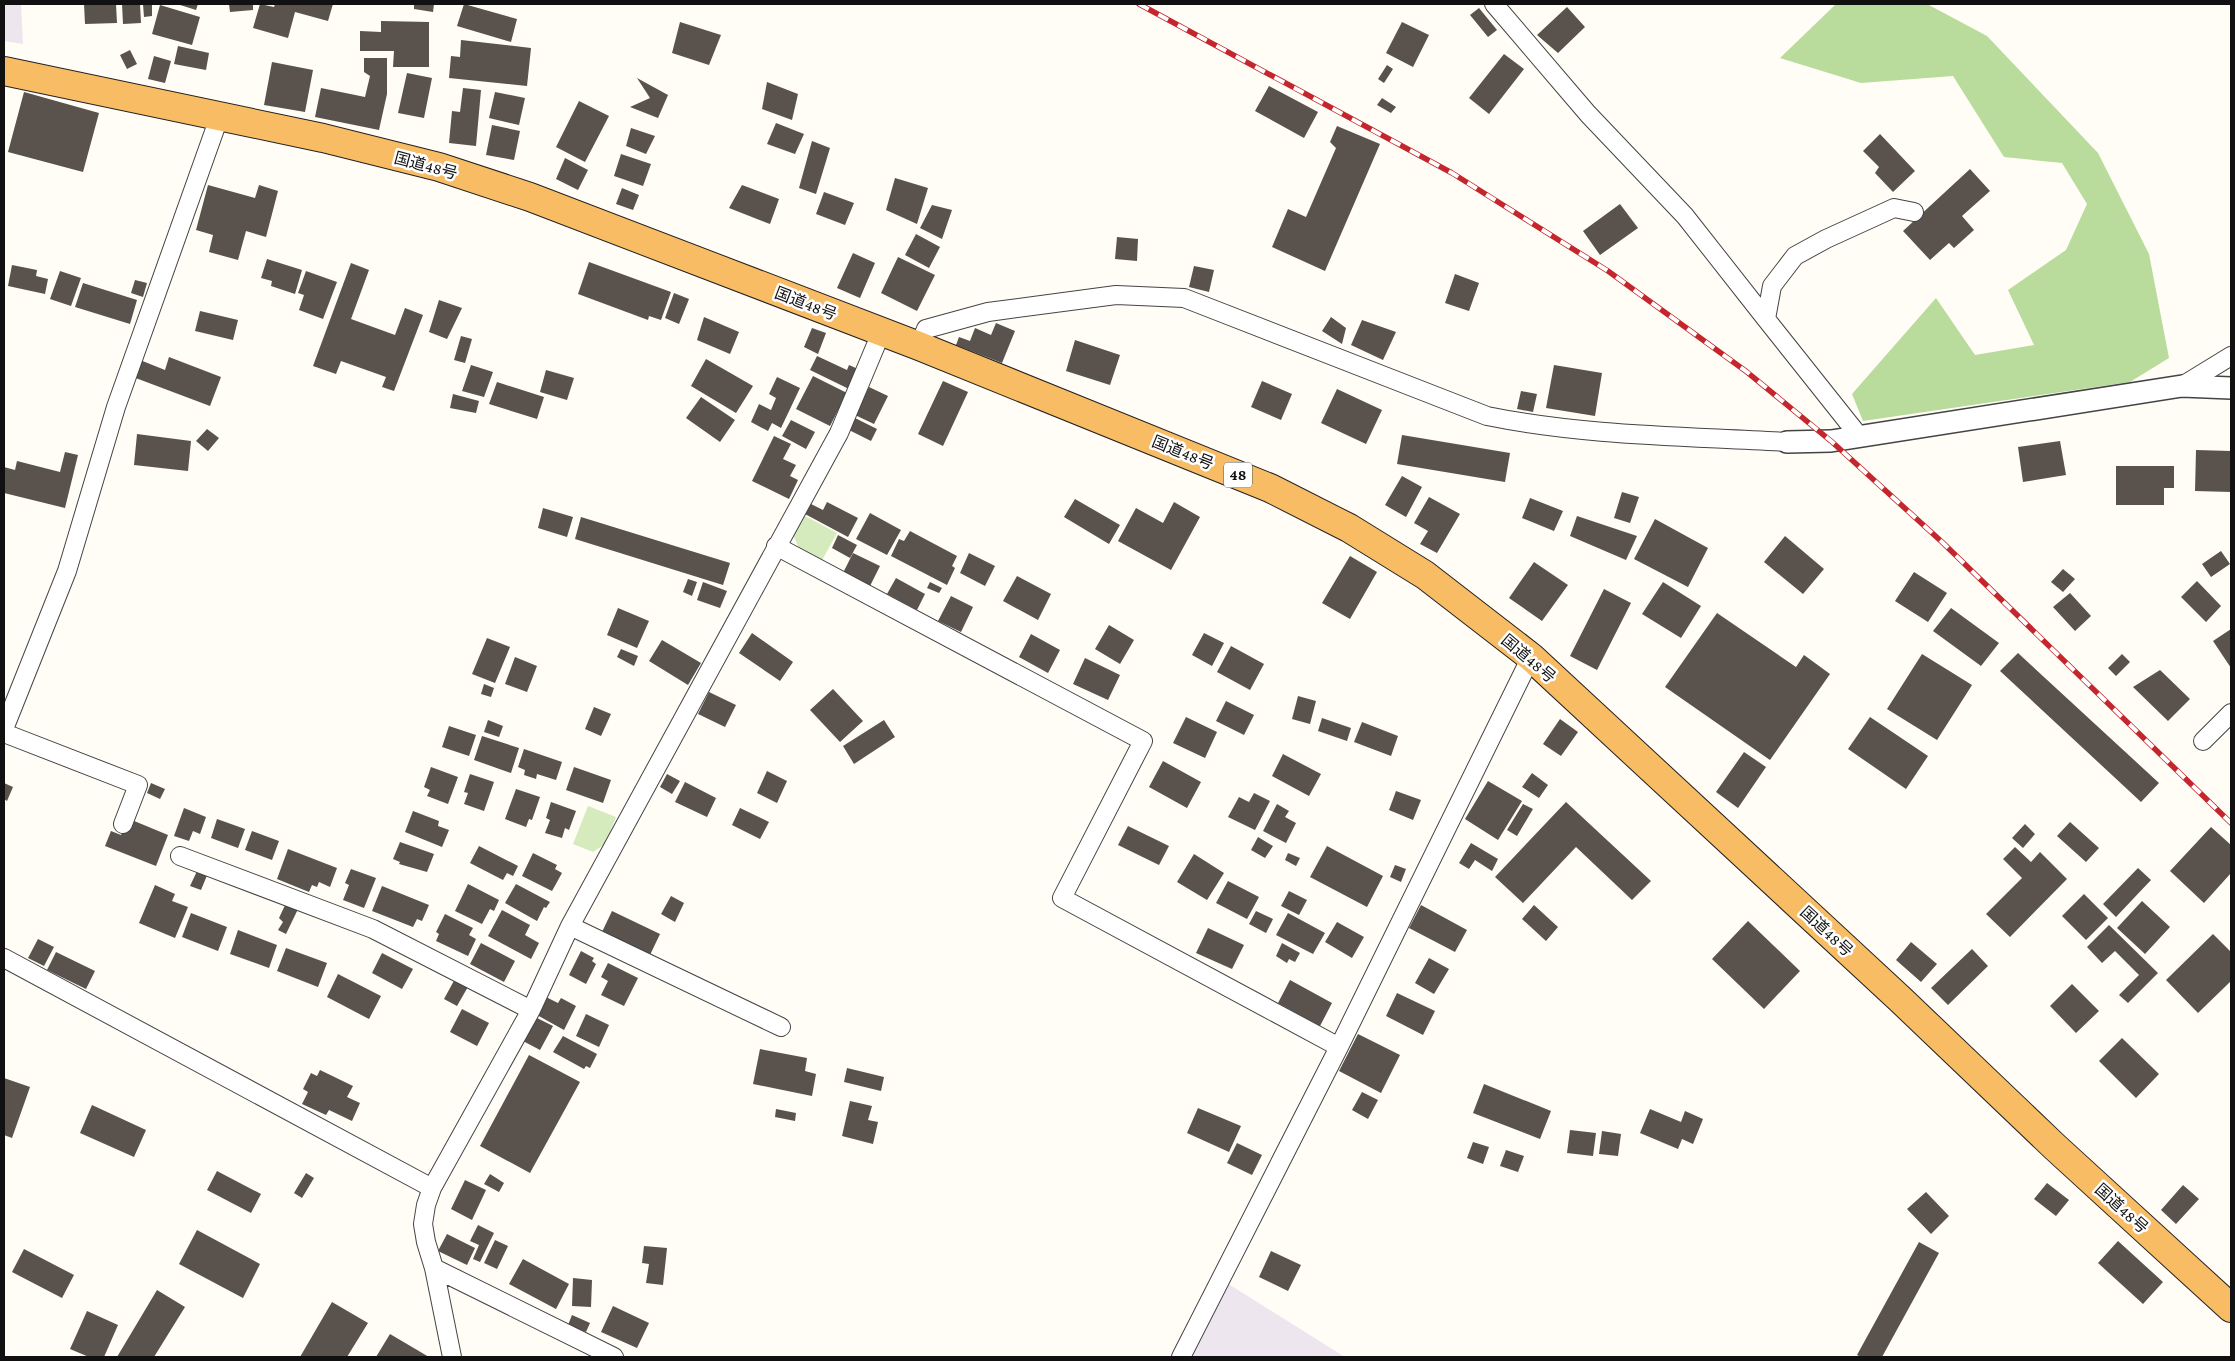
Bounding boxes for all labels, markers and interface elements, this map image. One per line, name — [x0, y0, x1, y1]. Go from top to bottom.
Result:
street label: 国道48号 — [392, 149, 459, 182]
street label: 国道48号 — [773, 284, 839, 323]
street label: 国道48号 — [1150, 432, 1216, 472]
road number: 48 — [1224, 462, 1252, 488]
street label: 国道48号 — [1498, 631, 1559, 686]
street label: 国道48号 — [1797, 903, 1856, 960]
street label: 国道48号 — [2092, 1180, 2151, 1236]

